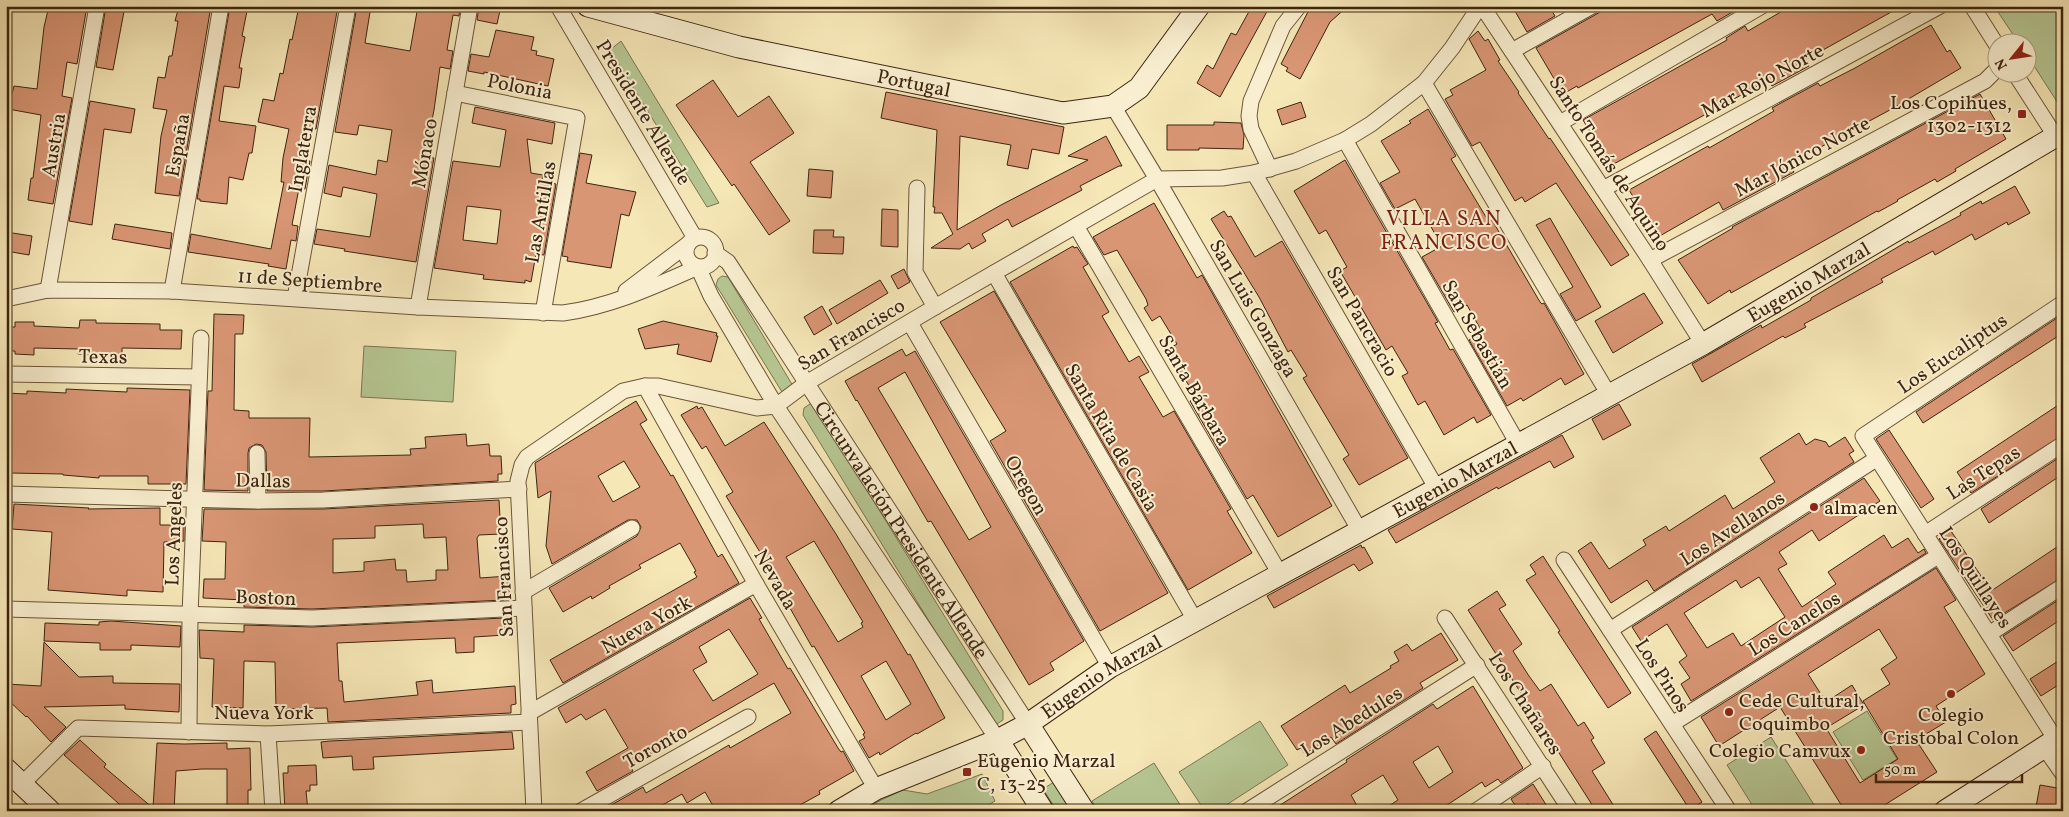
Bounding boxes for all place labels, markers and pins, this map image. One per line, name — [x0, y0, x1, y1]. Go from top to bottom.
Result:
place label: Los Copihues, 1302-1312 — [1890, 90, 2012, 141]
marker: Los Copihues, 1302-1312 — [2016, 108, 2028, 120]
place label: almacen — [1824, 495, 1898, 523]
marker: almacen — [1808, 501, 1820, 513]
place label: Cede Cultural, Coquimbo — [1739, 688, 1864, 739]
marker: Colegio Cristobal Colon — [1945, 688, 1957, 700]
place label: Colegio Cristobal Colon — [1883, 702, 2019, 753]
marker: Cede Cultural, Coquimbo — [1723, 706, 1735, 718]
place label: Colegio Camvux — [1709, 738, 1851, 766]
marker: Colegio Camvux — [1855, 744, 1867, 756]
place label: Eugenio Marzal C, 13-25 — [977, 748, 1116, 799]
marker: Eugenio Marzal C, 13-25 — [961, 766, 973, 778]

